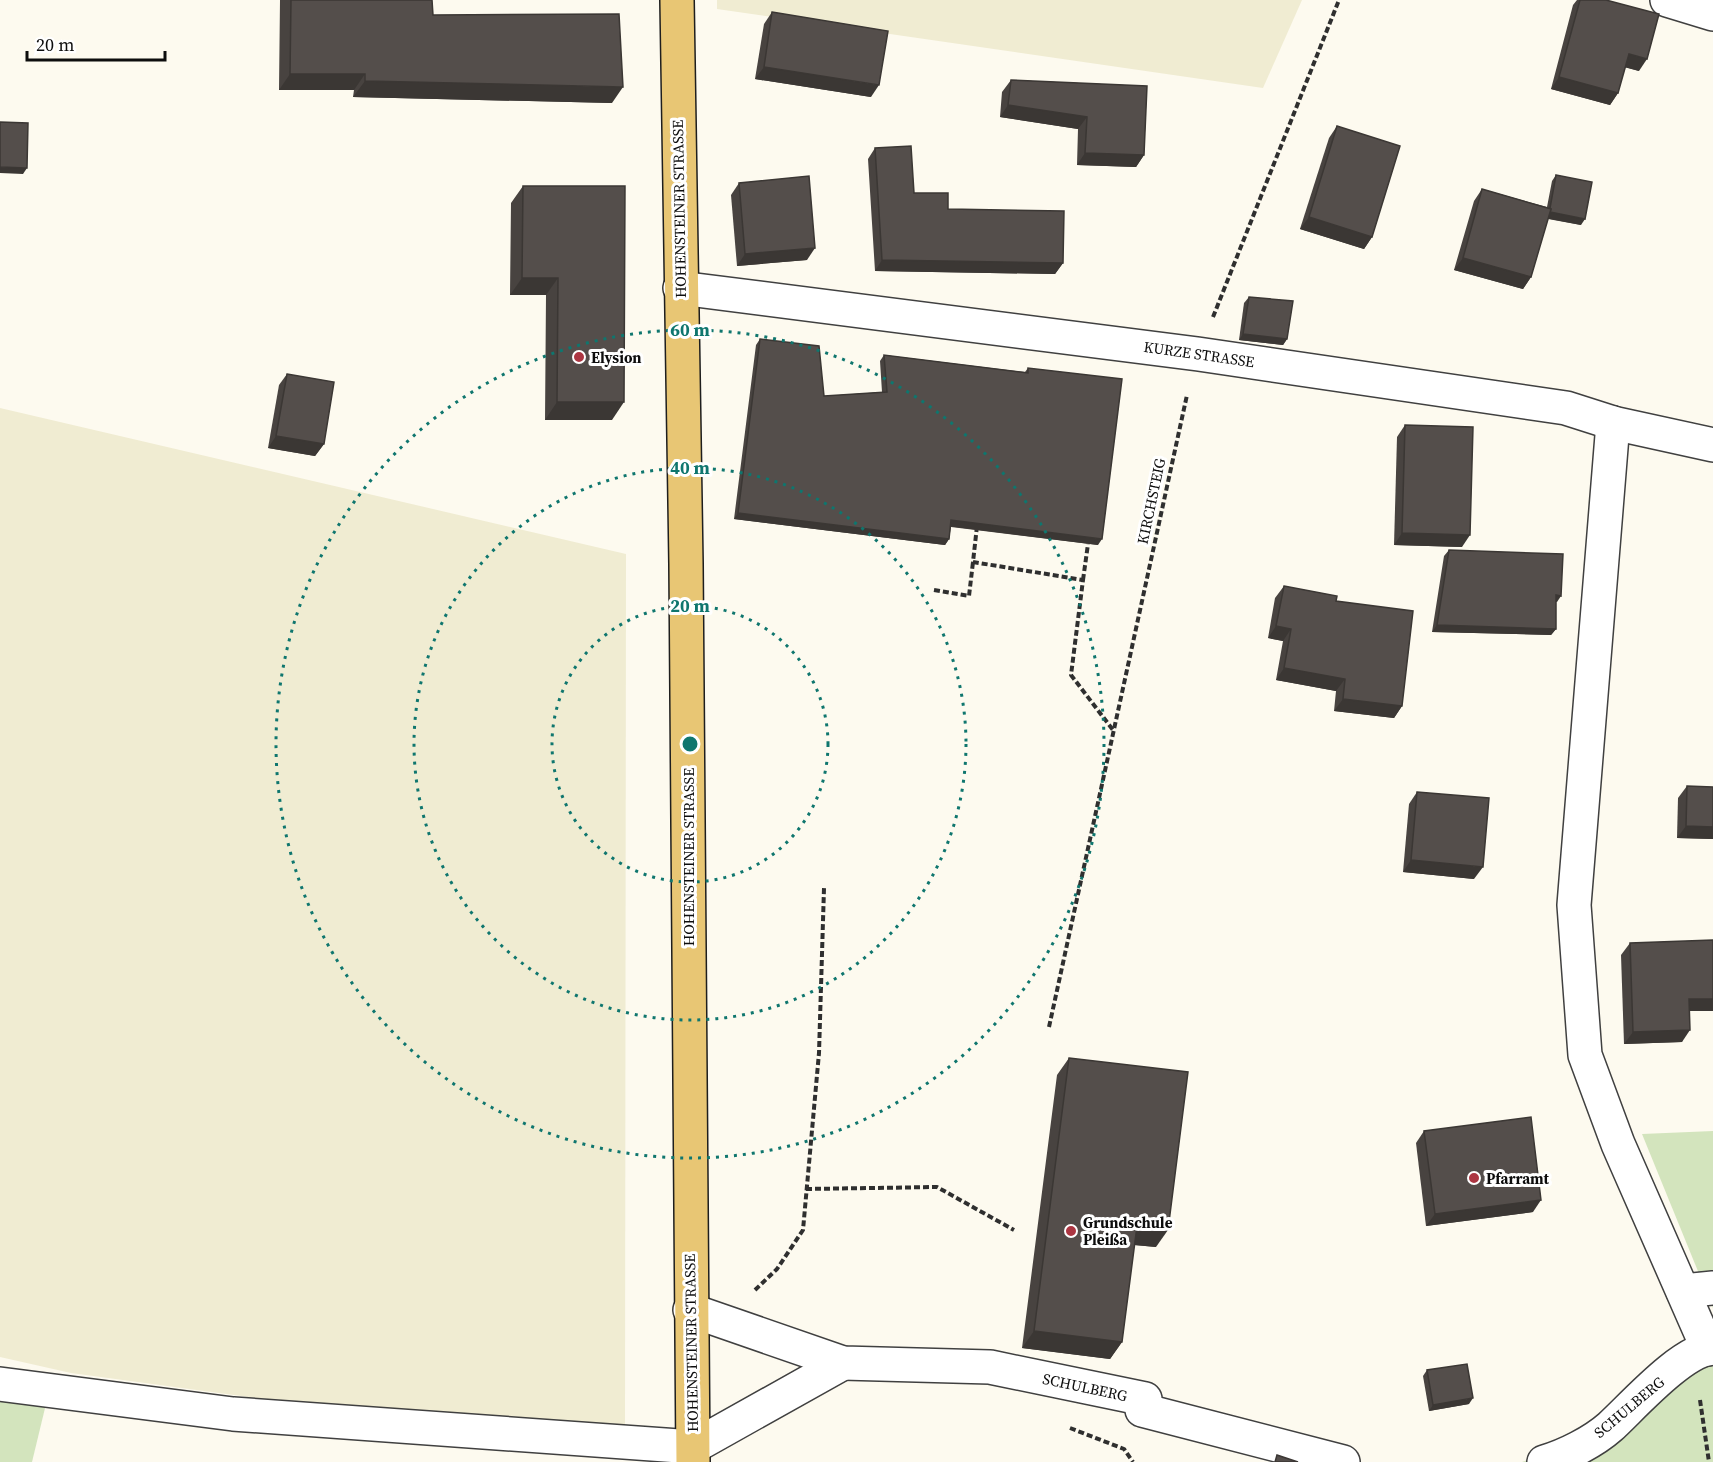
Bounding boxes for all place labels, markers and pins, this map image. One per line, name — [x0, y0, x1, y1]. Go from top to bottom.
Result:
place label: Elysion — [591, 347, 642, 368]
marker: Elysion — [572, 350, 586, 364]
centre of rings — [680, 734, 700, 754]
place label: Pfarramt — [1486, 1168, 1550, 1189]
marker: Pfarramt — [1467, 1171, 1481, 1185]
place label: Grundschule Pleißa — [1083, 1212, 1173, 1250]
marker: Grundschule Pleißa — [1064, 1224, 1078, 1238]

